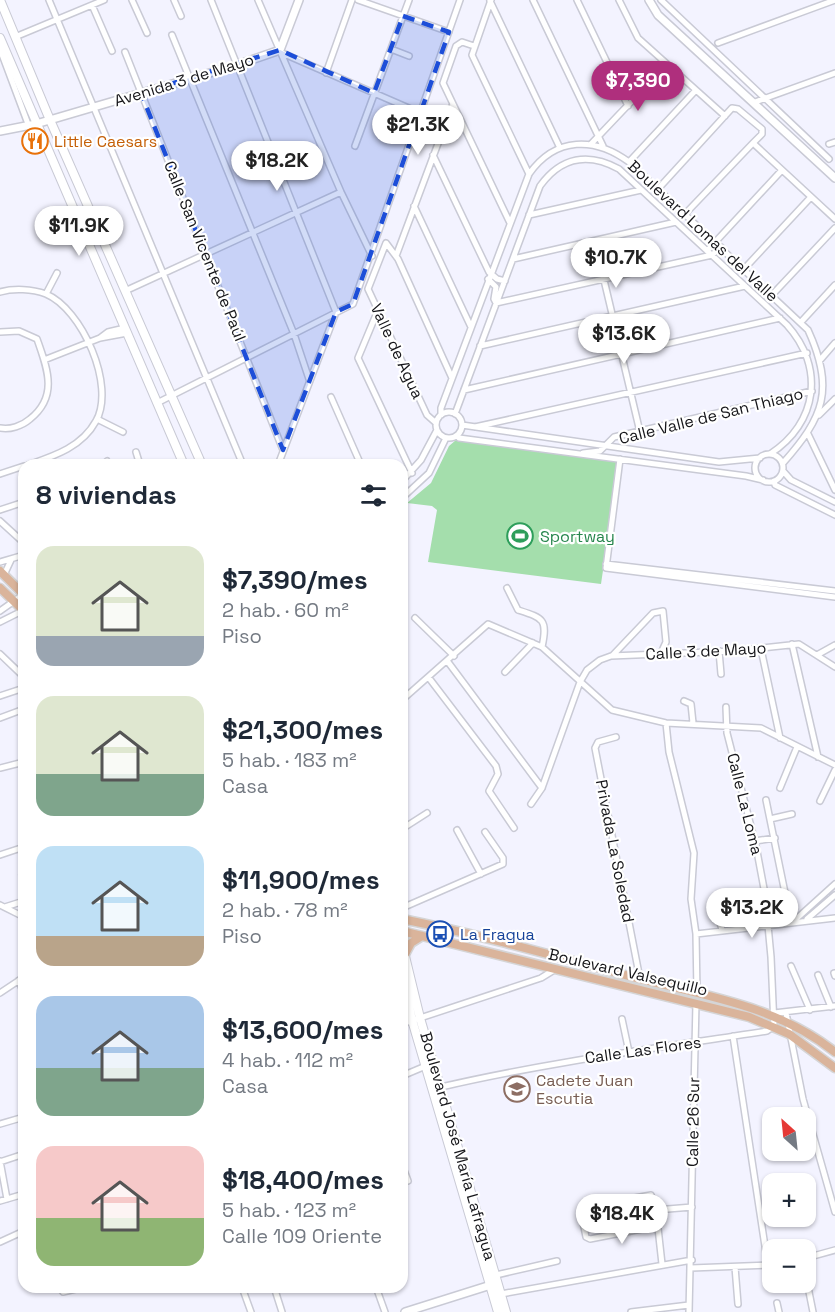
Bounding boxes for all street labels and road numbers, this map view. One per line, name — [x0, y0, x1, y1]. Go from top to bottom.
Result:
street label: Avenida 3 de Mayo — [112, 49, 256, 111]
street label: Boulevard Lomas del Valle — [623, 156, 783, 306]
street label: Calle San Vicente de Paúl — [159, 158, 251, 344]
street label: Valle de Agua — [366, 300, 428, 402]
street label: Calle Valle de San Thiago — [617, 383, 805, 449]
street label: Calle 3 de Mayo — [645, 637, 767, 665]
street label: Calle La Loma — [722, 751, 768, 857]
street label: Privada La Soledad — [591, 778, 639, 924]
street label: Boulevard Valsequillo — [546, 943, 710, 1001]
street label: Boulevard José María Lafragua — [415, 1029, 501, 1263]
street label: Calle Las Flores — [583, 1031, 703, 1069]
street label: Calle 26 Sur — [682, 1077, 704, 1167]

